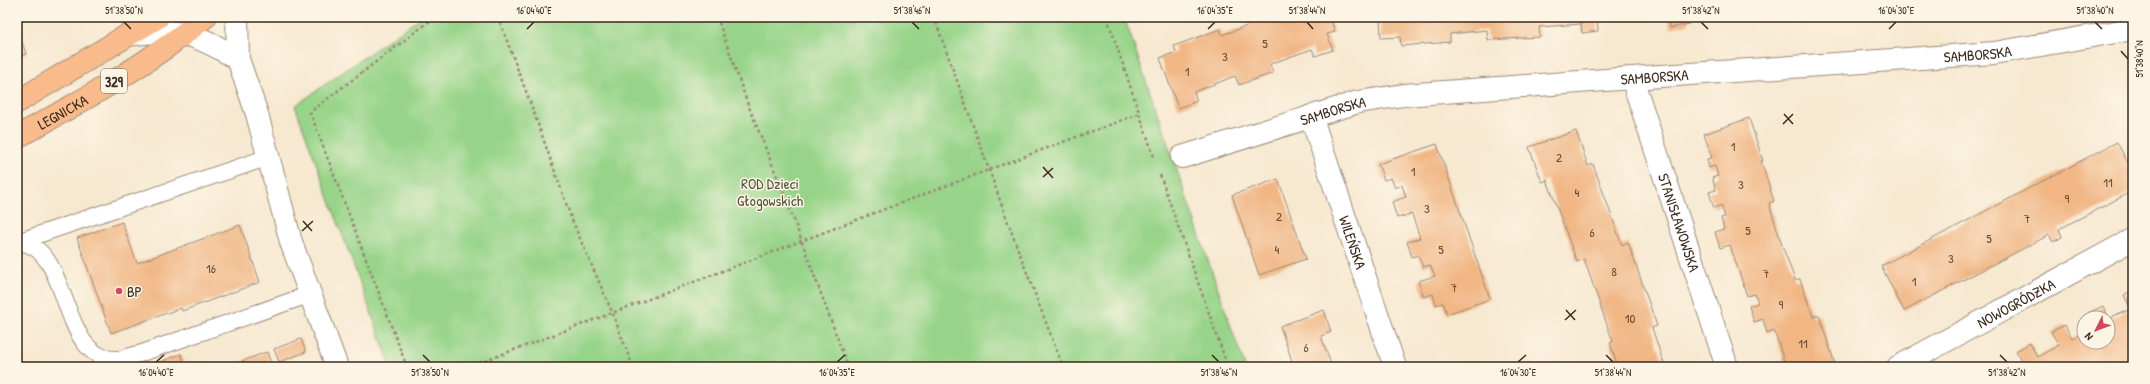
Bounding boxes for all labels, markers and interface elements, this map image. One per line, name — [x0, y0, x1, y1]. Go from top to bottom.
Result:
text: 51°38'50"N — [105, 4, 143, 17]
text: 16°04'40"E — [516, 4, 552, 17]
text: 51°38'46"N — [894, 4, 930, 17]
text: 16°04'35"E — [1197, 4, 1234, 17]
text: 51°38'44"N — [1289, 4, 1325, 17]
text: 51°38'42"N — [1682, 4, 1720, 17]
text: 16°04'30"E — [1878, 4, 1915, 17]
text: 51°38'40"N — [2076, 4, 2114, 17]
house number: 5 — [1262, 34, 1268, 52]
street label: SAMBORSKA — [1943, 40, 2014, 67]
text: 51°38'40"N — [2133, 40, 2146, 78]
house number: 3 — [1222, 47, 1228, 65]
house number: 1 — [1185, 62, 1190, 80]
street label: SAMBORSKA — [1620, 64, 1690, 89]
road number: 329 — [101, 69, 127, 93]
street label: LEGNICKA — [34, 89, 92, 134]
street label: SAMBORSKA — [1297, 90, 1368, 130]
house number: 1 — [1731, 137, 1736, 155]
house number: 2 — [1556, 148, 1562, 166]
house number: 1 — [1411, 162, 1416, 180]
street label: STANISŁAWOWSKA — [1653, 170, 1706, 275]
park label: ROD Dzieci Głogowskich — [737, 173, 803, 211]
house number: 11 — [2103, 173, 2113, 191]
house number: 3 — [1738, 175, 1744, 193]
house number: 4 — [1575, 183, 1580, 201]
house number: 9 — [2065, 189, 2070, 207]
house number: 3 — [1424, 199, 1430, 217]
house number: 2 — [1276, 207, 1282, 225]
house number: 7 — [2024, 209, 2030, 227]
street label: WILEŃSKA — [1335, 213, 1372, 272]
house number: 5 — [1745, 221, 1751, 239]
house number: 6 — [1589, 223, 1595, 241]
house number: 5 — [1986, 229, 1992, 247]
house number: 4 — [1275, 240, 1280, 258]
house number: 5 — [1438, 240, 1444, 258]
house number: 3 — [1948, 249, 1954, 267]
house number: 16 — [206, 259, 216, 277]
house number: 8 — [1611, 262, 1617, 280]
house number: 7 — [1763, 264, 1769, 282]
house number: 1 — [1912, 272, 1917, 290]
street label: NOWOGRÓDZKA — [1973, 273, 2059, 333]
house number: 7 — [1451, 278, 1457, 296]
place label: BP — [127, 281, 142, 302]
marker: BP — [114, 286, 124, 296]
house number: 9 — [1779, 295, 1784, 313]
house number: 10 — [1625, 309, 1635, 327]
north arrow — [2076, 310, 2116, 350]
text: N — [2081, 330, 2096, 344]
house number: 11 — [1798, 334, 1808, 352]
house number: 6 — [1303, 338, 1309, 356]
text: 16°04'40"E — [138, 366, 174, 379]
text: 51°38'50"N — [411, 366, 449, 379]
text: 16°04'35"E — [819, 366, 856, 379]
text: 51°38'46"N — [1201, 366, 1237, 379]
text: 16°04'30"E — [1500, 366, 1537, 379]
text: 51°38'44"N — [1595, 366, 1631, 379]
text: 51°38'42"N — [1988, 366, 2026, 379]

